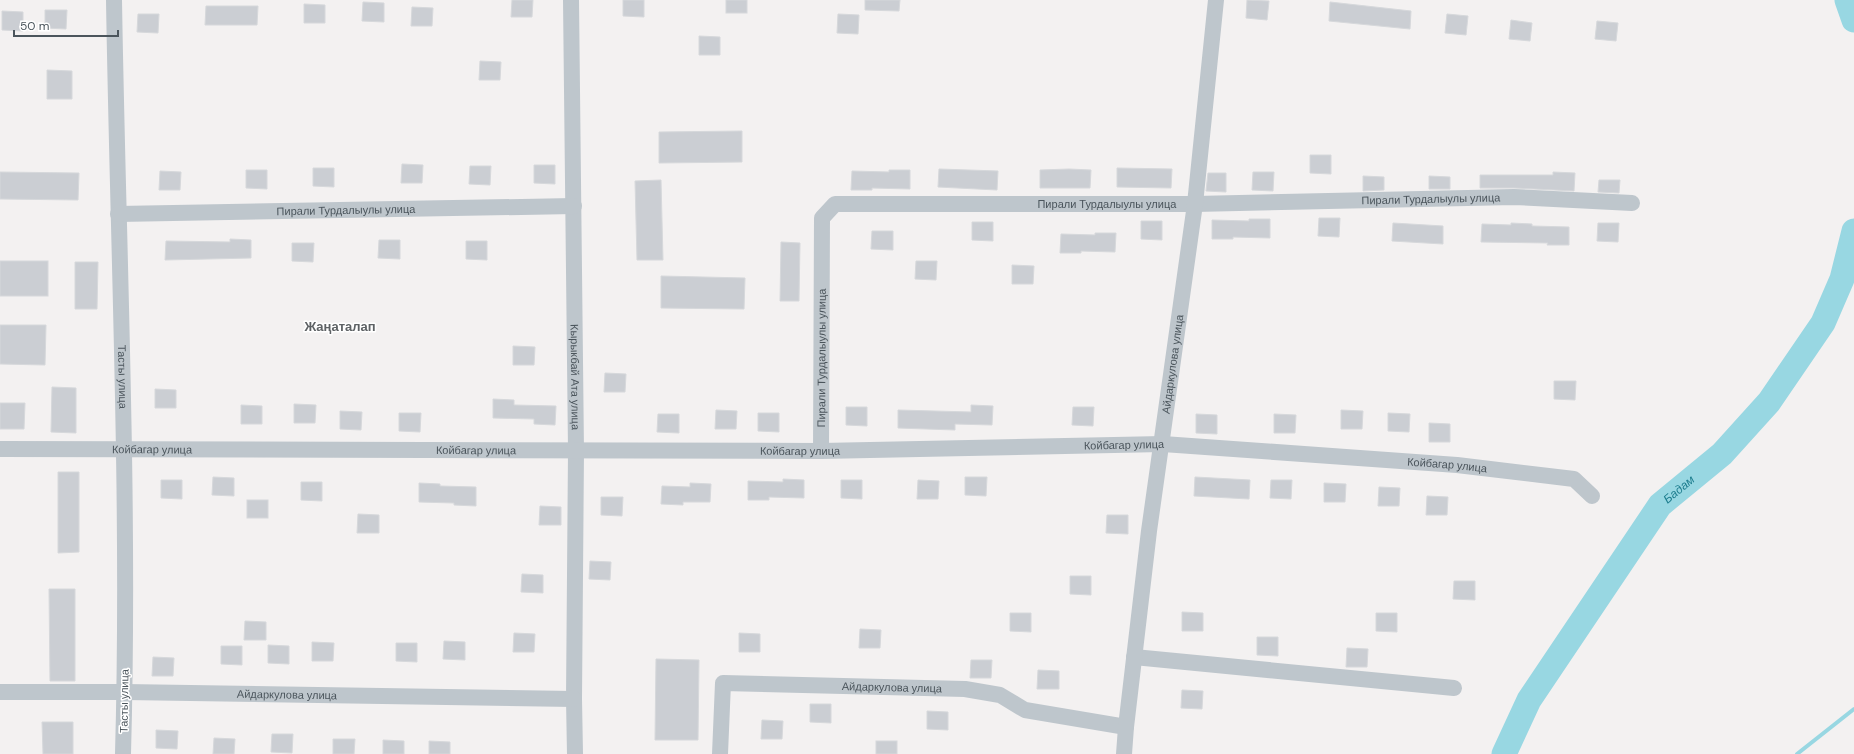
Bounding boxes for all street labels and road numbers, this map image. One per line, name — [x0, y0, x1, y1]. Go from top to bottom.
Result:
street label: Пирали Турдалыулы улица — [1361, 190, 1501, 207]
street label: Пирали Турдалыулы улица — [1037, 197, 1177, 211]
street label: Пирали Турдалыулы улица — [276, 202, 416, 218]
street label: Пирали Турдалыулы улица — [814, 288, 829, 427]
street label: Айдаркулова улица — [1159, 313, 1187, 415]
street label: Кырыкбай Ата улица — [568, 324, 583, 431]
street label: Тасты улица — [115, 345, 130, 410]
street label: Койбагар улица — [1084, 437, 1165, 453]
street label: Койбагар улица — [112, 442, 193, 456]
street label: Койбагар улица — [436, 443, 517, 457]
street label: Койбагар улица — [760, 444, 841, 458]
street label: Койбагар улица — [1407, 454, 1489, 476]
street label: Тасты улица — [116, 668, 132, 733]
street label: Айдаркулова улица — [842, 679, 943, 695]
street label: Айдаркулова улица — [237, 687, 338, 702]

